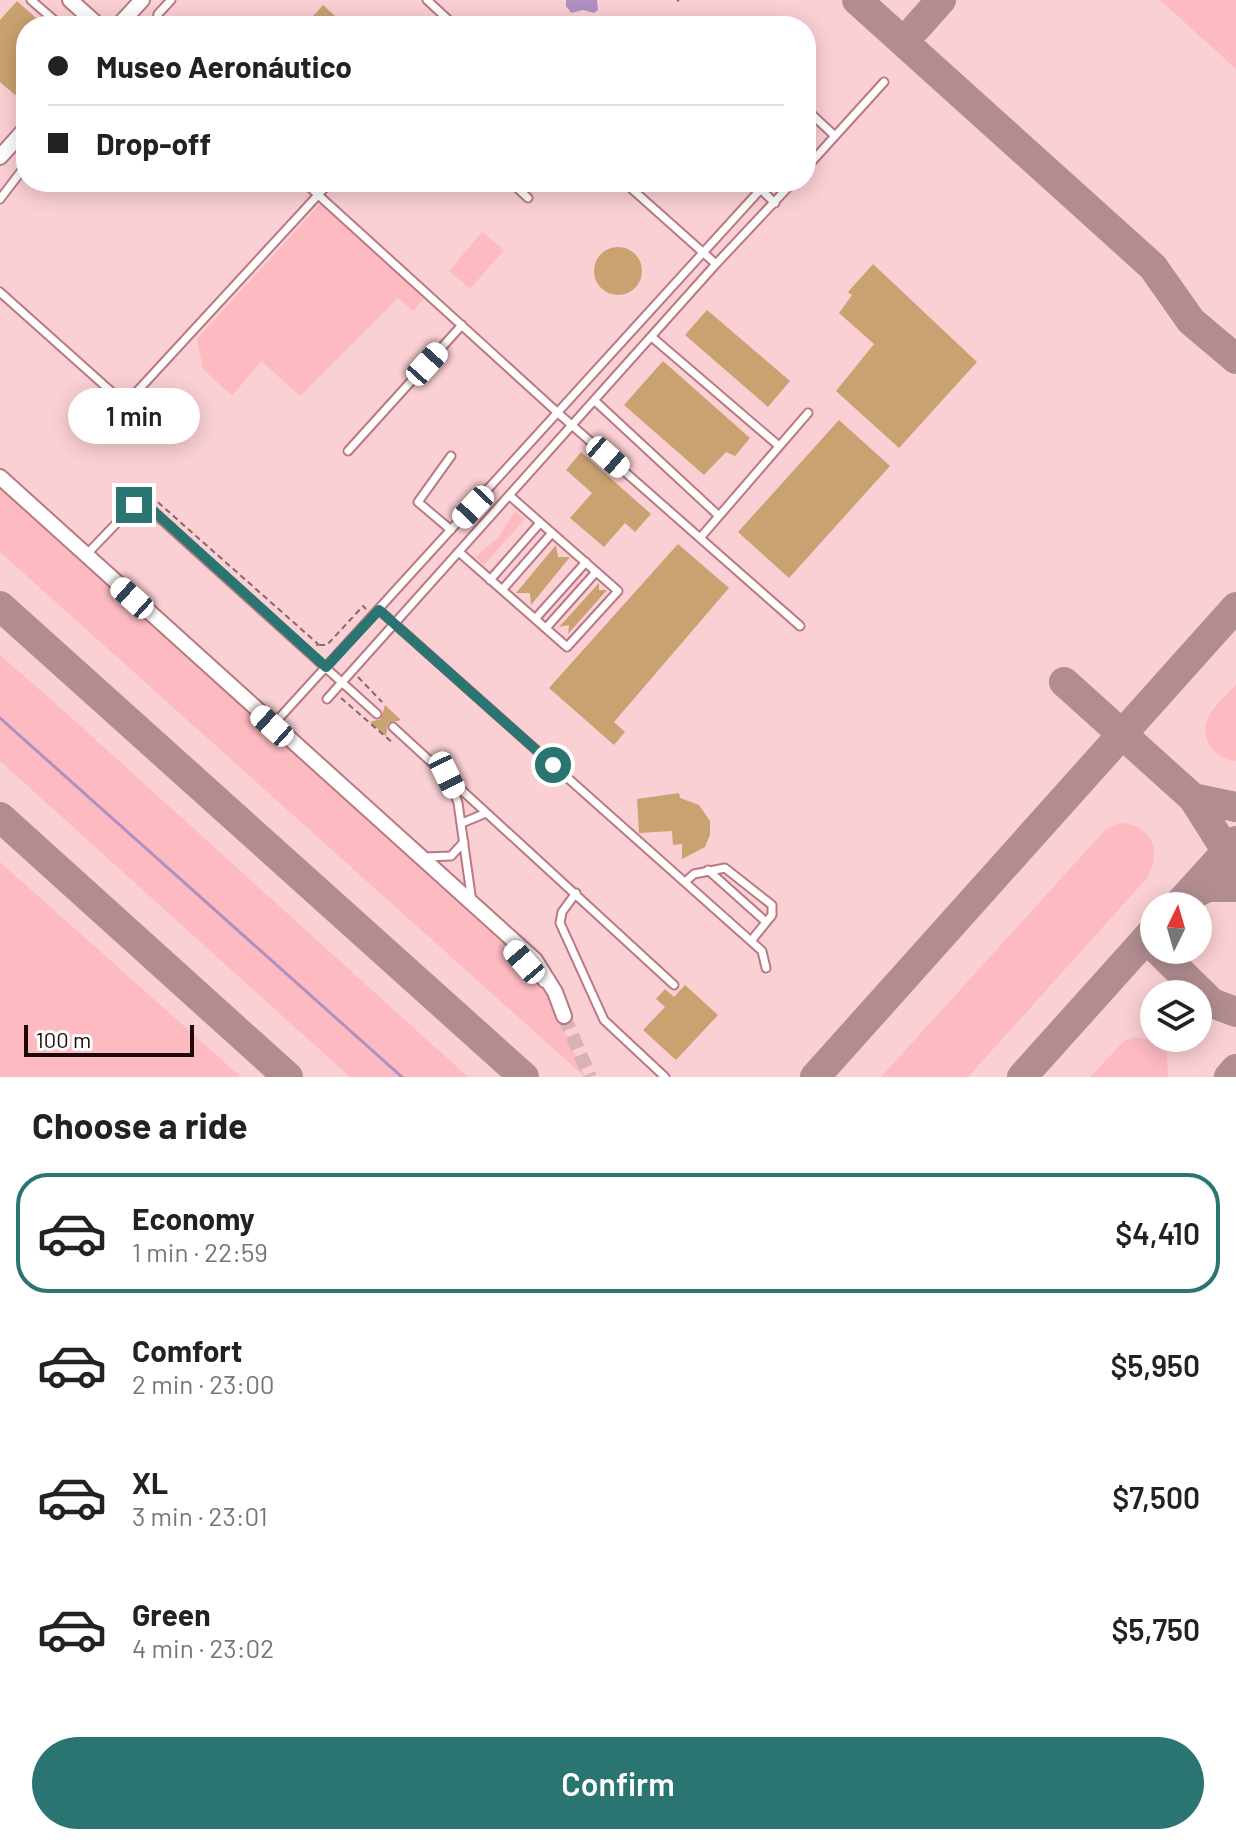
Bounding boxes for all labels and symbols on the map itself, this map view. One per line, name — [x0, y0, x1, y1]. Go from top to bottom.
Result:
car — [402, 338, 452, 390]
callout: 1 min — [68, 389, 200, 445]
car — [582, 432, 634, 482]
car — [448, 481, 498, 533]
route end — [116, 487, 152, 523]
car — [106, 573, 158, 623]
car — [246, 701, 298, 751]
route start — [535, 747, 571, 783]
car — [426, 748, 468, 802]
north arrow — [1140, 892, 1212, 964]
car — [499, 936, 549, 988]
scale bar — [24, 1021, 194, 1057]

